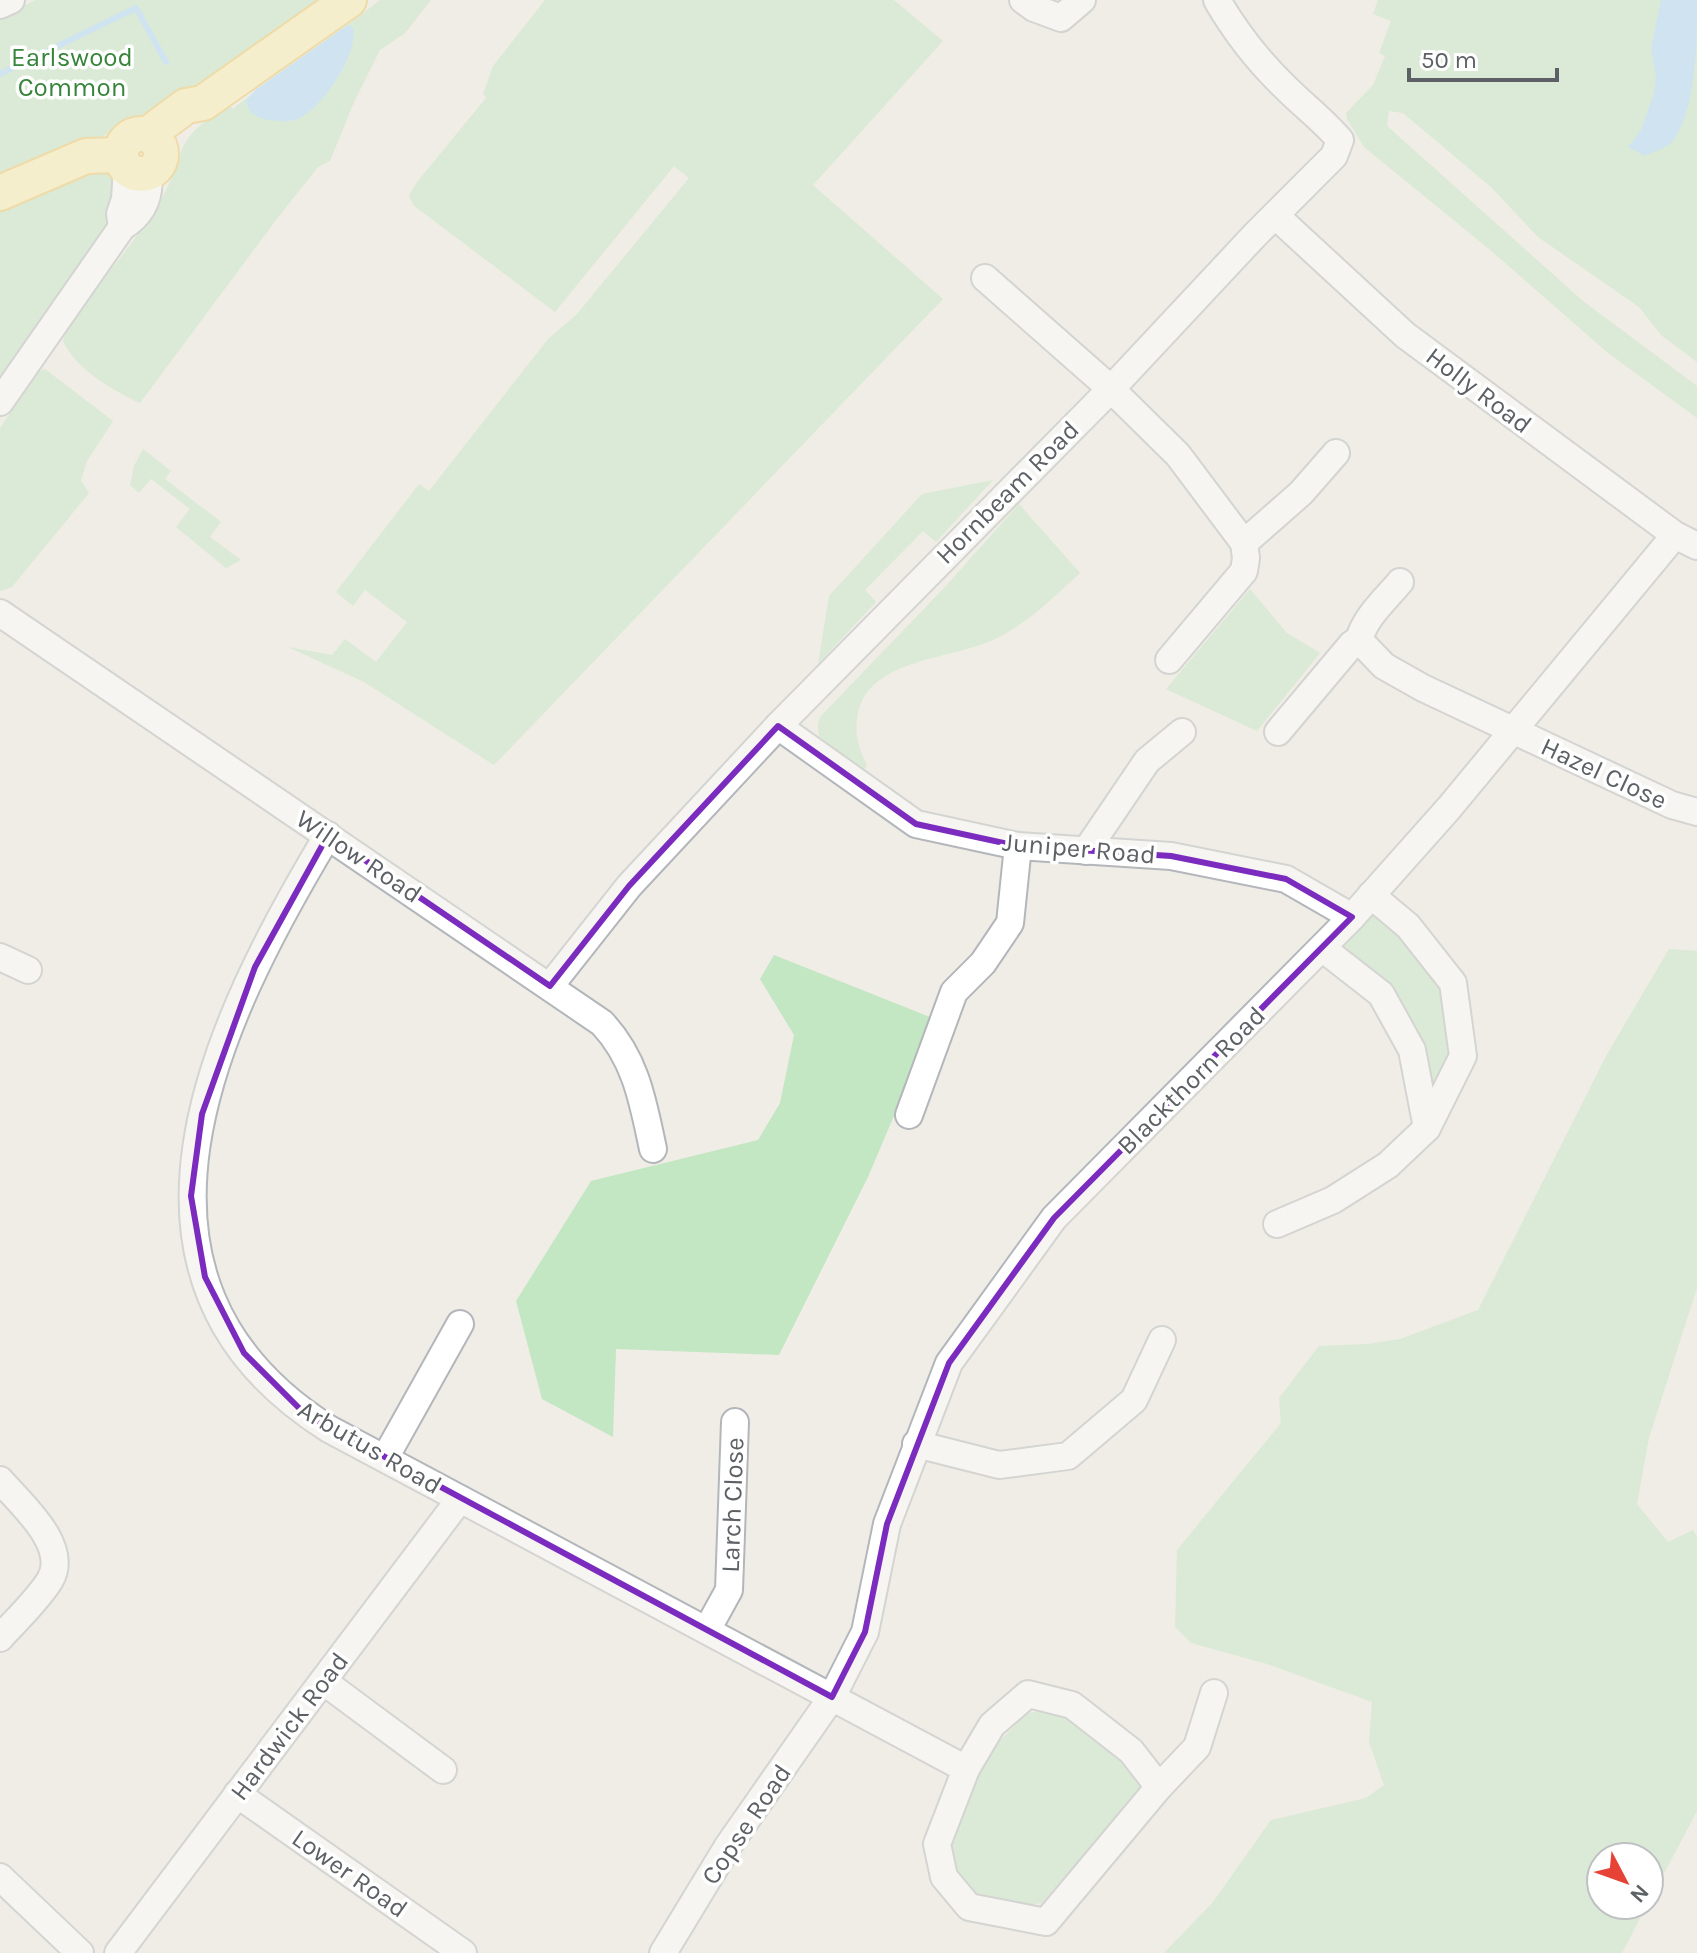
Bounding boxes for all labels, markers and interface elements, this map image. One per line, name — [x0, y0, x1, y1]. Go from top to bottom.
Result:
scale bar — [1409, 32, 1557, 82]
park label: Earlswood Common — [11, 42, 133, 103]
text: 50 m — [1421, 46, 1477, 74]
street label: Holly Road — [1420, 341, 1538, 440]
street label: Hornbeam Road — [929, 414, 1086, 571]
street label: Hazel Close — [1536, 731, 1672, 816]
street label: Willow Road — [290, 803, 427, 910]
street label: Juniper Road — [1001, 826, 1157, 871]
street label: Blackthorn Road — [1111, 1000, 1272, 1161]
street label: Arbutus Road — [292, 1394, 447, 1501]
street label: Larch Close — [715, 1437, 750, 1573]
street label: Hardwick Road — [224, 1646, 355, 1806]
street label: Copse Road — [695, 1758, 798, 1890]
street label: Lower Road — [286, 1822, 413, 1925]
north arrow — [1585, 1841, 1665, 1921]
text: N — [1624, 1879, 1654, 1908]

